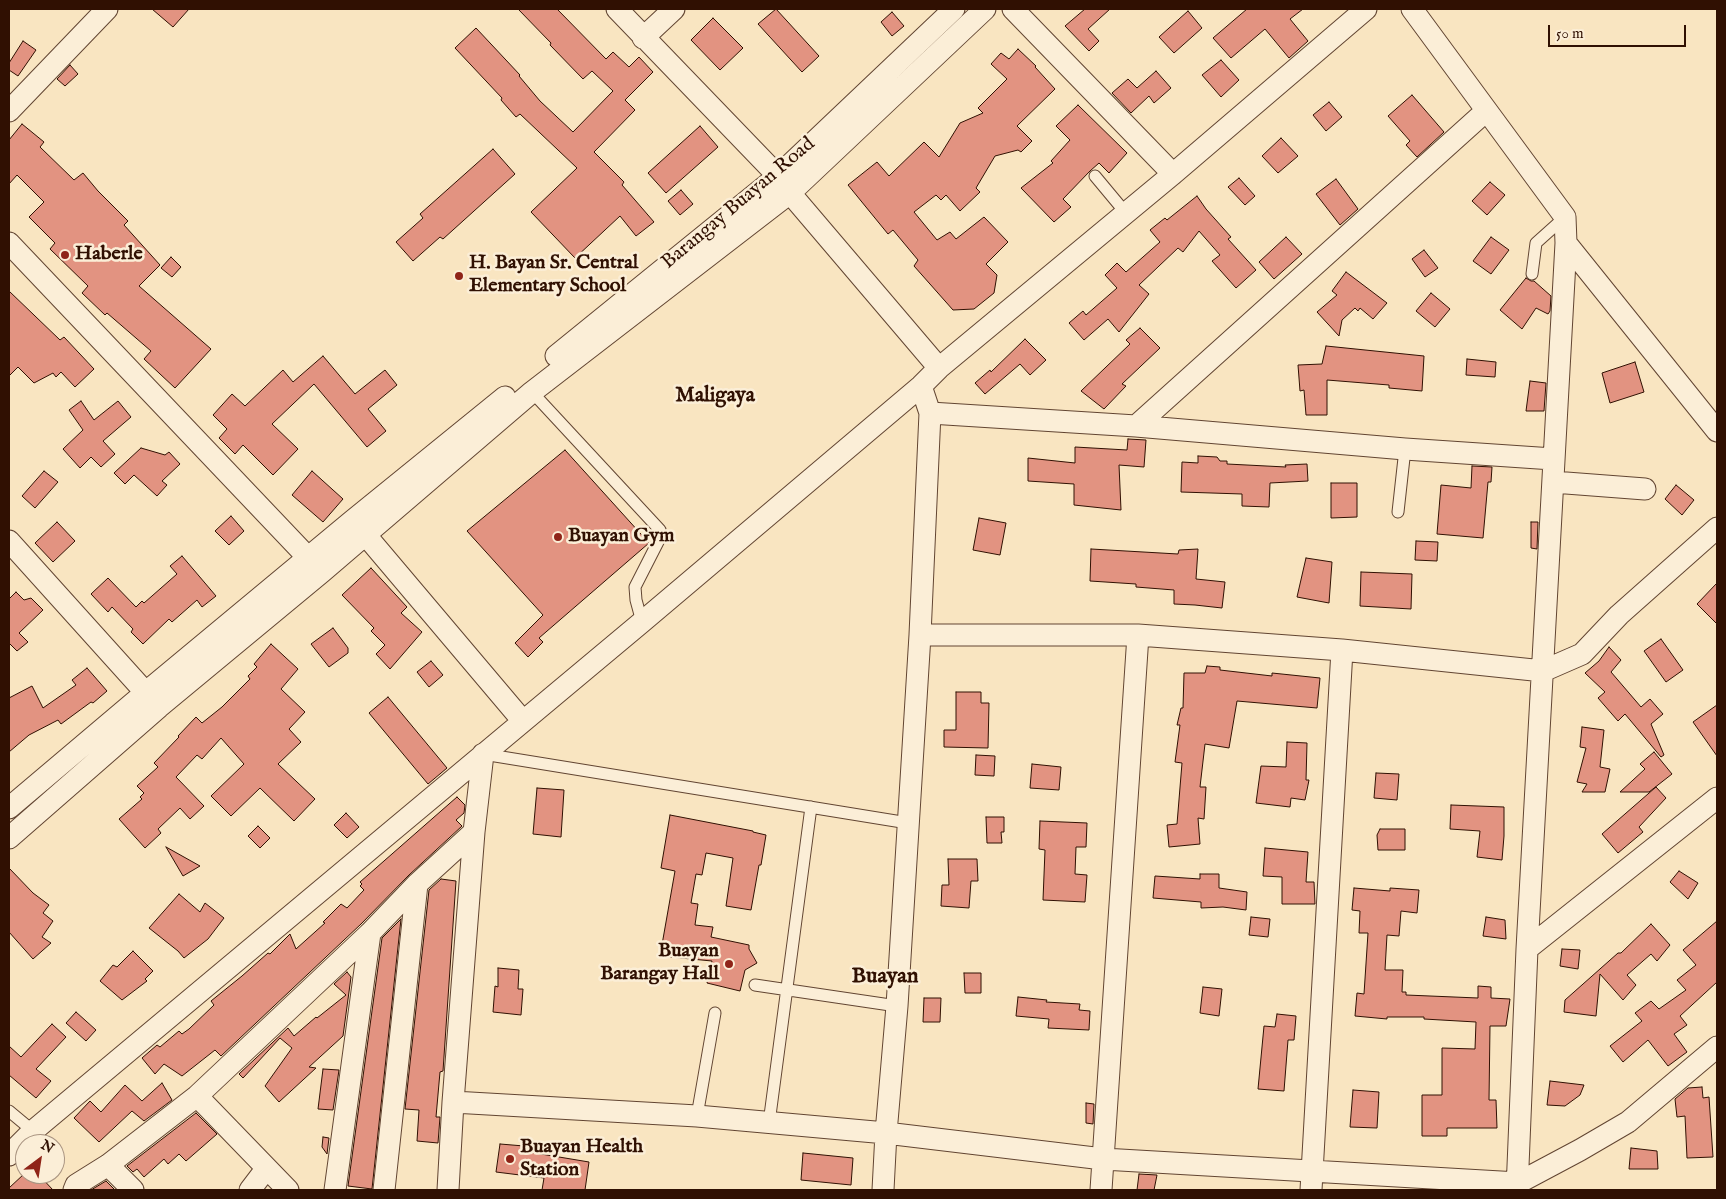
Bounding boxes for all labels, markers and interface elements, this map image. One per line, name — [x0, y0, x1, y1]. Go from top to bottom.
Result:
scale bar — [1551, 15, 1688, 47]
text: 50 m — [1556, 24, 1584, 43]
street label: Barangay Buayan Road — [658, 133, 820, 275]
place label: Haberle — [75, 243, 143, 267]
marker: Haberle — [59, 249, 71, 261]
place label: H. Bayan Sr. Central Elementary School — [469, 252, 638, 299]
marker: H. Bayan Sr. Central Elementary School — [453, 270, 465, 282]
district label: Maligaya — [675, 384, 755, 410]
place label: Buayan Gym — [568, 525, 675, 549]
marker: Buayan Gym — [552, 531, 564, 543]
place label: Buayan Barangay Hall — [600, 940, 719, 987]
marker: Buayan Barangay Hall — [723, 958, 735, 970]
district label: Buayan — [851, 964, 919, 990]
north arrow — [15, 1134, 65, 1184]
text: N — [37, 1136, 57, 1158]
place label: Buayan Health Station — [520, 1136, 643, 1183]
marker: Buayan Health Station — [504, 1153, 516, 1165]

